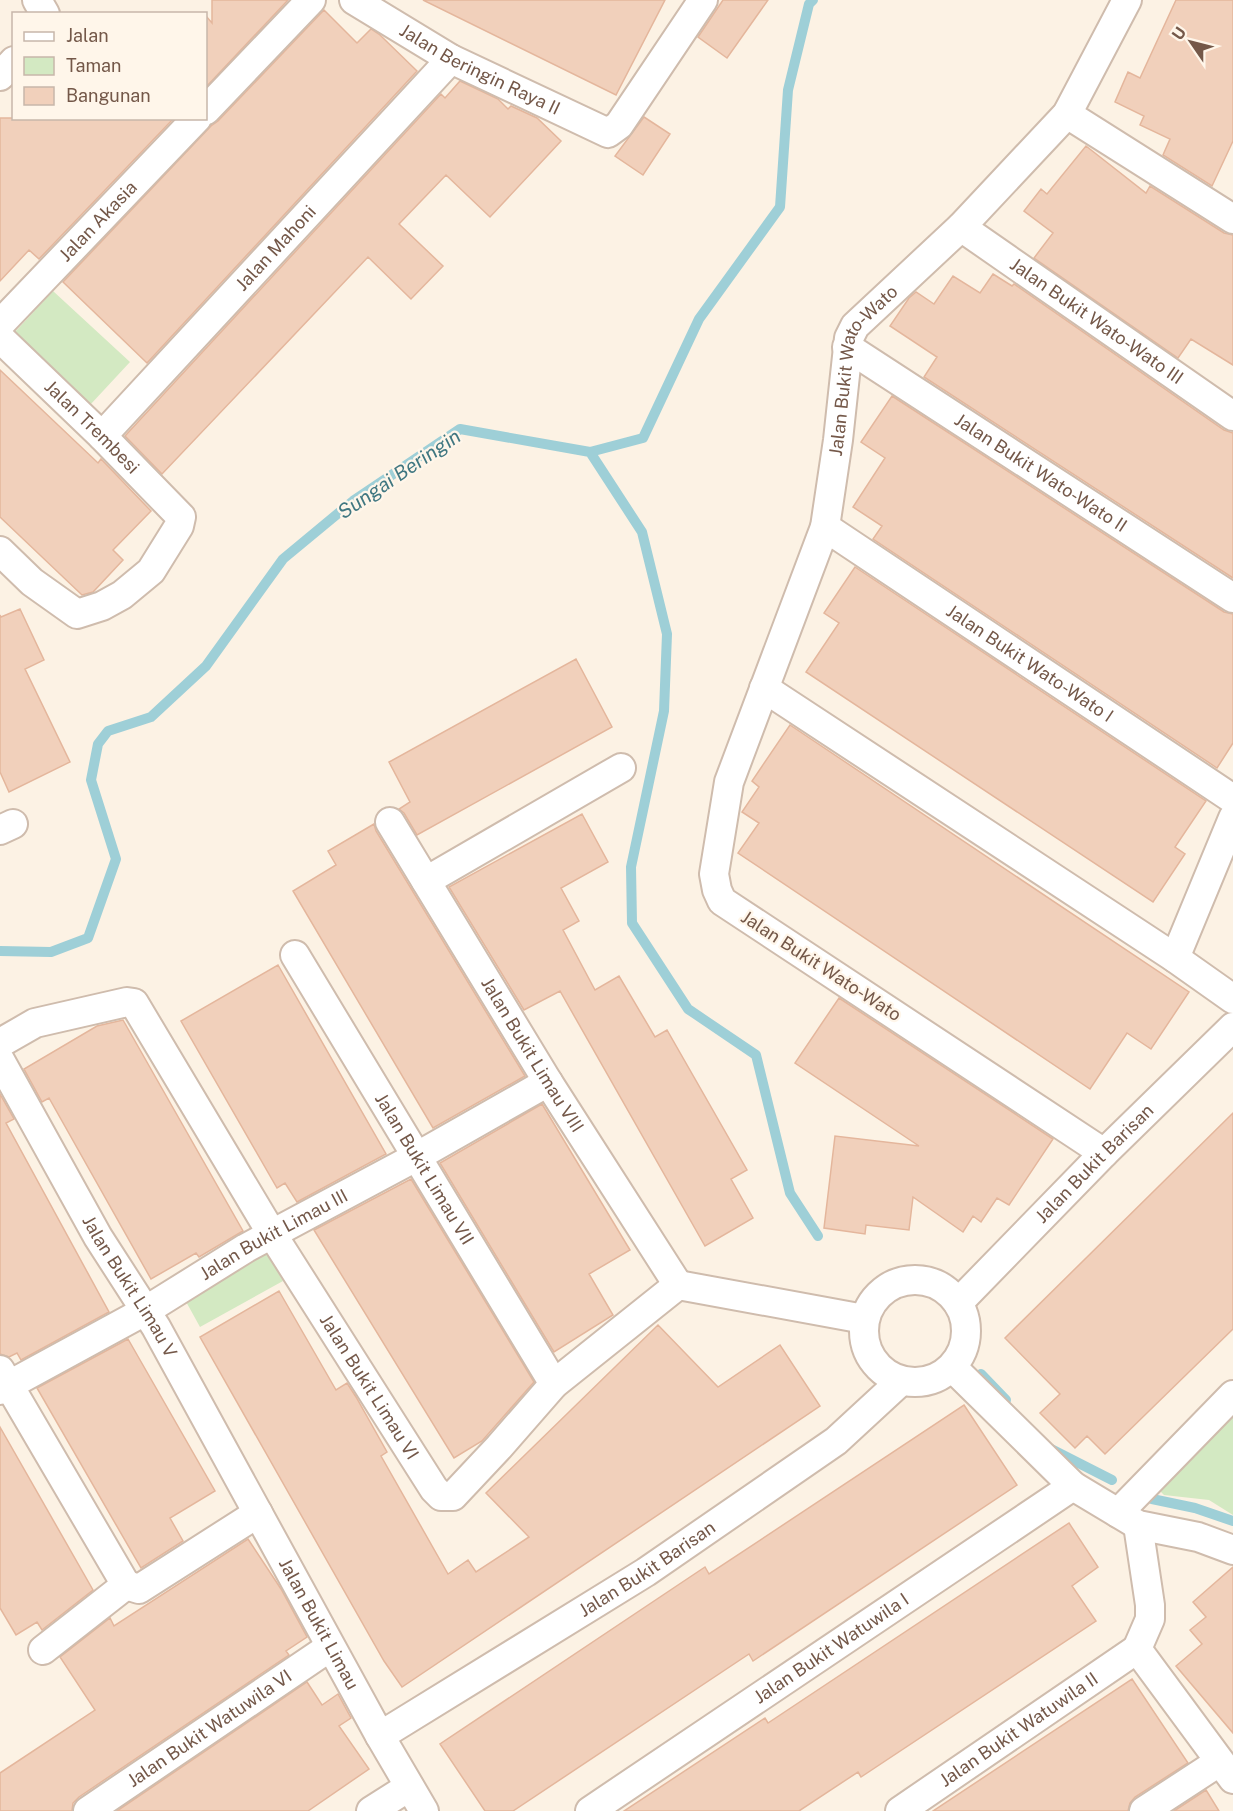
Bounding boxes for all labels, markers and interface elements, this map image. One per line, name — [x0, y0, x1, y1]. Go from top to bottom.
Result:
legend — [12, 12, 207, 120]
north arrow — [1161, 12, 1221, 72]
street label: Jalan Beringin Raya II — [396, 19, 564, 119]
text: U — [1168, 23, 1190, 44]
text: Jalan — [66, 25, 109, 46]
text: Taman — [66, 55, 121, 76]
text: Bangunan — [66, 85, 151, 106]
street label: Jalan Akasia — [55, 176, 141, 266]
street label: Jalan Mahoni — [231, 201, 320, 295]
street label: Jalan Bukit Wato-Wato III — [1006, 253, 1187, 388]
street label: Jalan Bukit Wato-Wato — [825, 281, 902, 457]
street label: Jalan Trembesi — [41, 376, 144, 478]
street label: Jalan Bukit Wato-Wato II — [951, 409, 1131, 536]
water label: Sungai Beringin — [333, 424, 465, 524]
street label: Jalan Bukit Wato-Wato I — [943, 600, 1117, 726]
street label: Jalan Bukit Wato-Wato — [737, 906, 905, 1025]
street label: Jalan Bukit Limau VIII — [477, 974, 588, 1136]
street label: Jalan Bukit Limau VII — [371, 1089, 478, 1248]
street label: Jalan Bukit Barisan — [1031, 1100, 1158, 1227]
street label: Jalan Bukit Limau III — [196, 1184, 351, 1284]
street label: Jalan Bukit Limau V — [78, 1212, 181, 1361]
street label: Jalan Bukit Limau VI — [316, 1310, 423, 1463]
street label: Jalan Bukit Barisan — [575, 1516, 719, 1621]
street label: Jalan Bukit Limau — [275, 1554, 364, 1693]
street label: Jalan Bukit Watuwila I — [750, 1589, 913, 1708]
street label: Jalan Bukit Watuwila VI — [123, 1665, 296, 1791]
street label: Jalan Bukit Watuwila II — [935, 1668, 1102, 1791]

